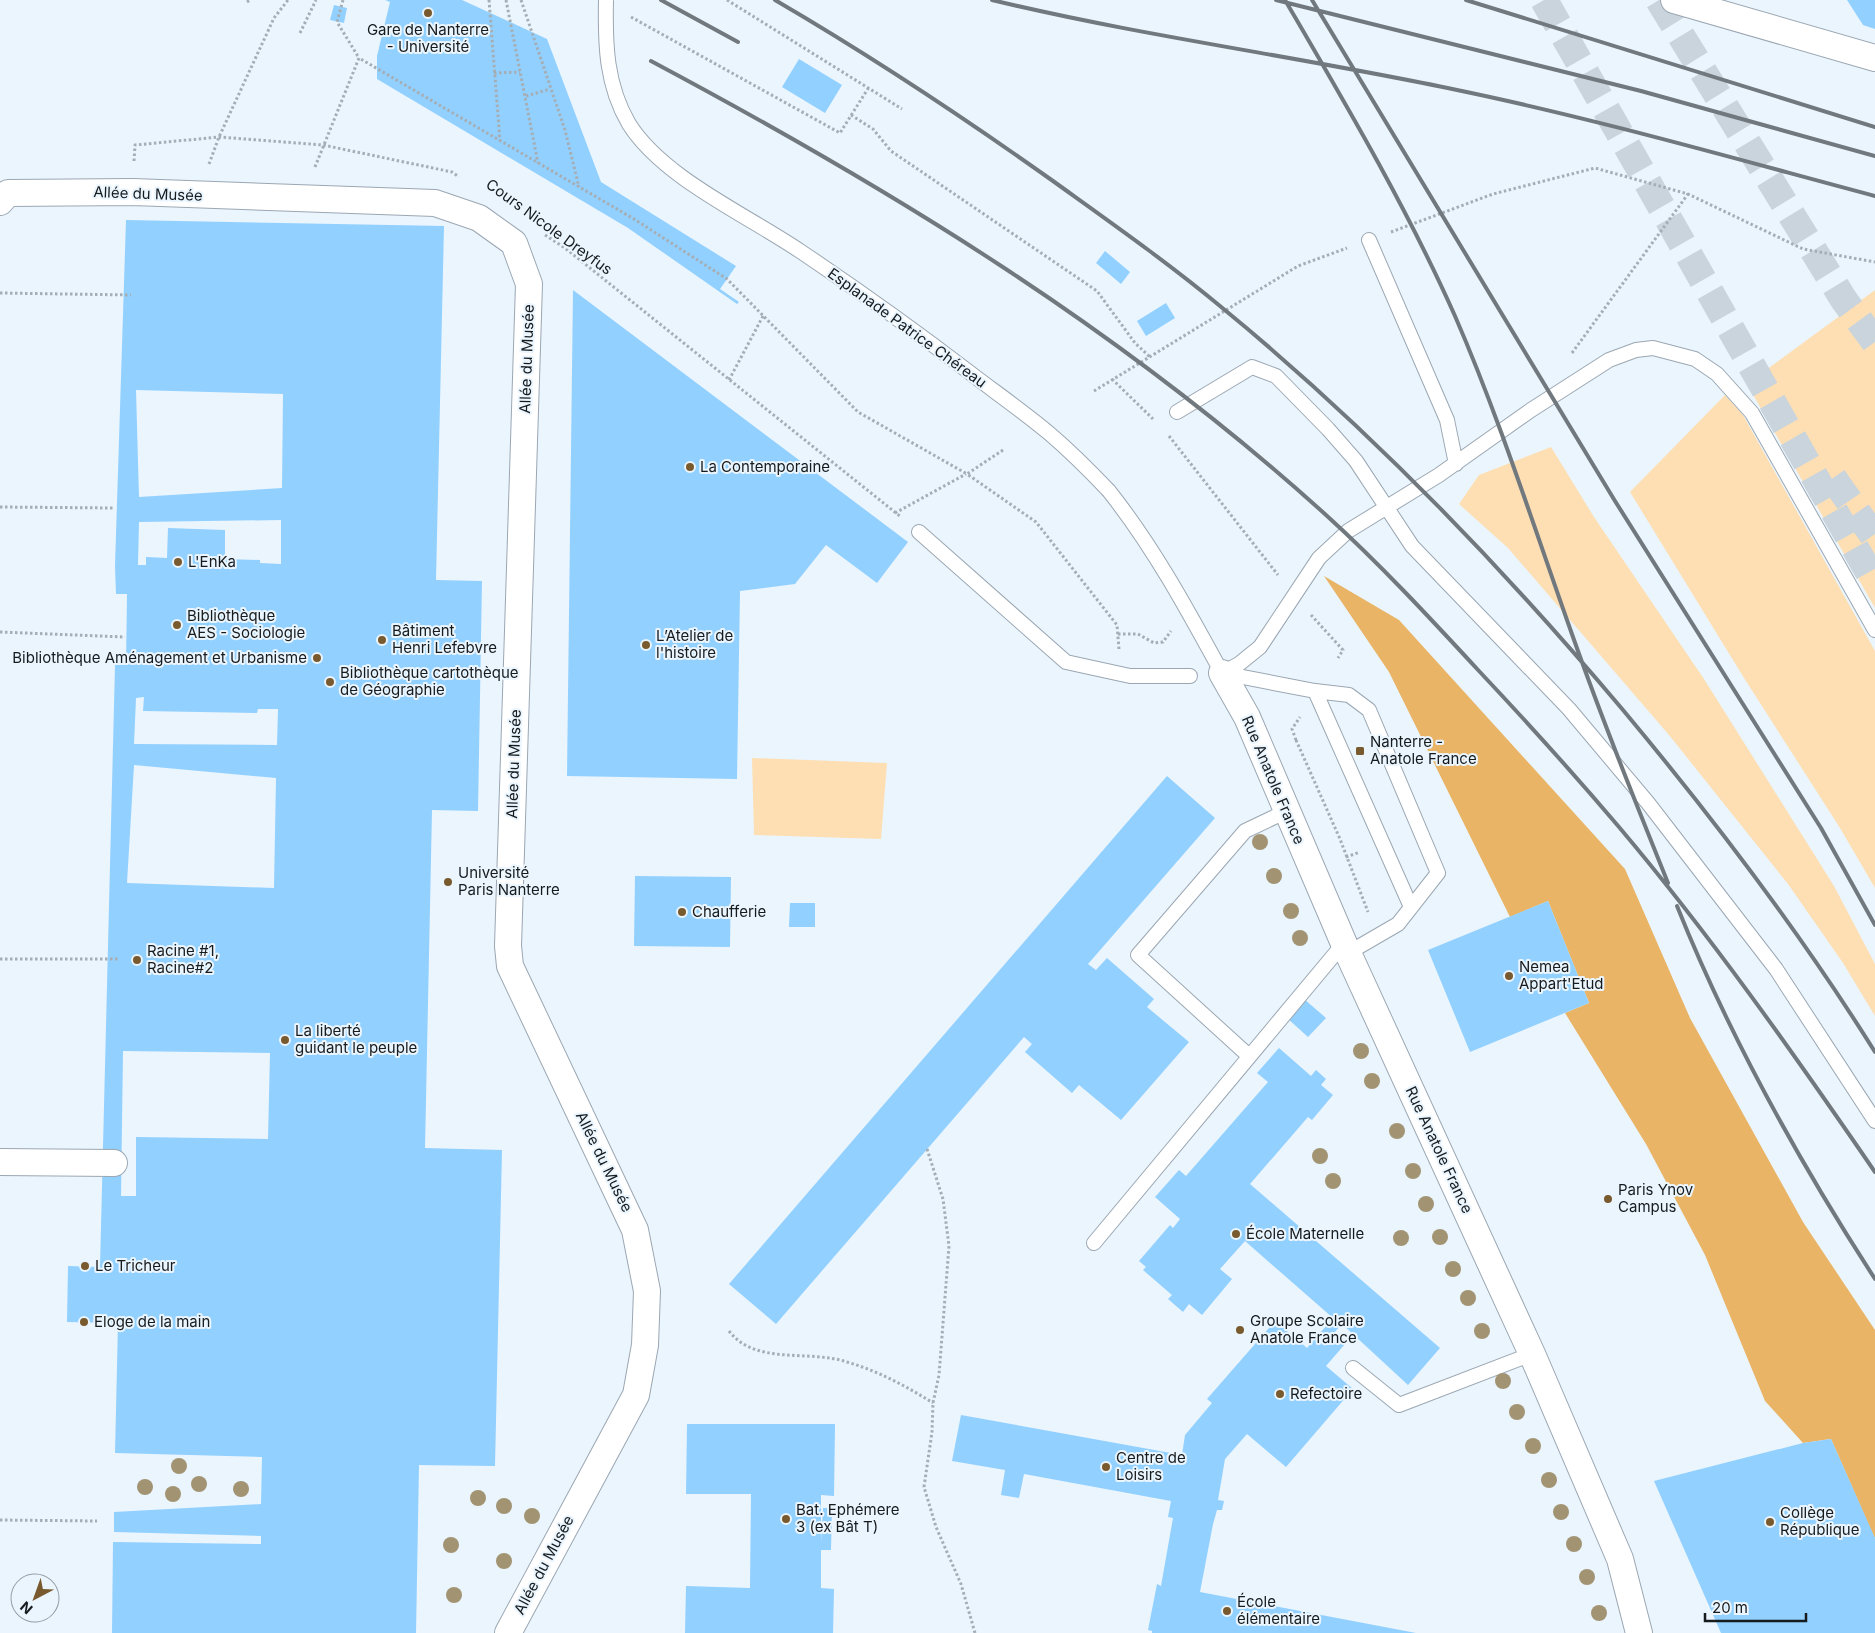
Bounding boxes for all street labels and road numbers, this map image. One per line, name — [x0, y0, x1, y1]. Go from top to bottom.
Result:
street label: Cours Nicole Dreyfus — [482, 174, 616, 279]
street label: Allée du Musée — [93, 182, 203, 205]
street label: Esplanade Patrice Chéreau — [824, 264, 990, 392]
street label: Allée du Musée — [515, 304, 538, 414]
street label: Allée du Musée — [502, 709, 525, 819]
street label: Rue Anatole France — [1238, 713, 1309, 847]
street label: Rue Anatole France — [1402, 1083, 1477, 1216]
street label: Allée du Musée — [572, 1108, 637, 1215]
street label: Allée du Musée — [509, 1512, 578, 1618]

